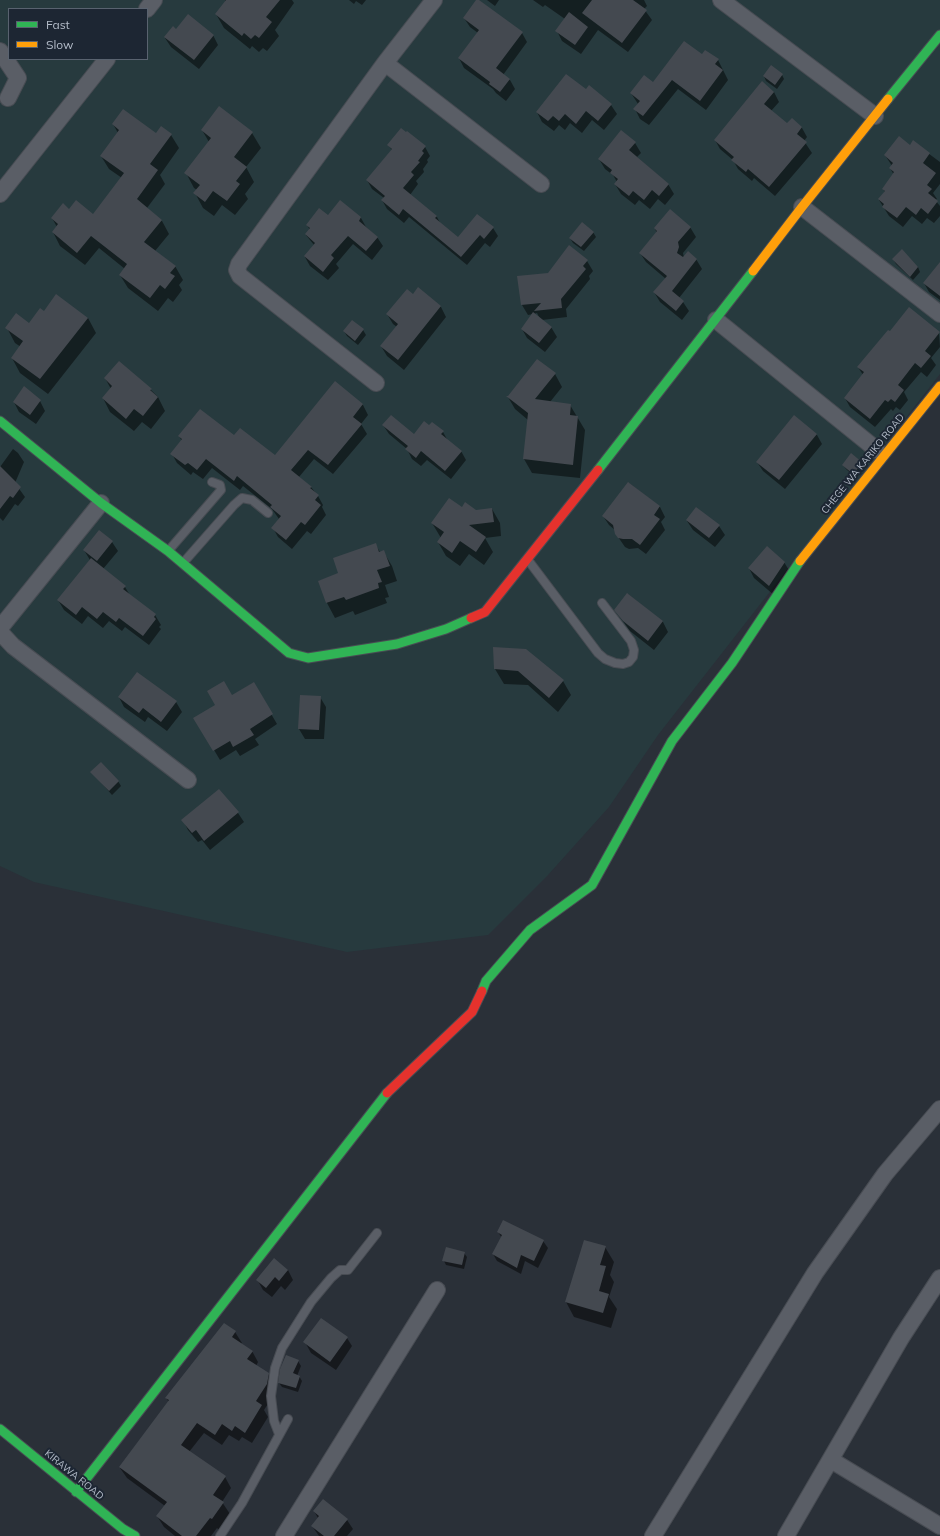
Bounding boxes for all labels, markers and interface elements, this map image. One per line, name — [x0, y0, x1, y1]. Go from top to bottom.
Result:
legend — [8, 8, 148, 60]
text: Fast — [46, 17, 70, 32]
text: Slow — [46, 37, 74, 52]
street label: CHEGE WA KARIKO ROAD — [819, 412, 907, 516]
street label: KIRAWA ROAD — [42, 1448, 106, 1502]

